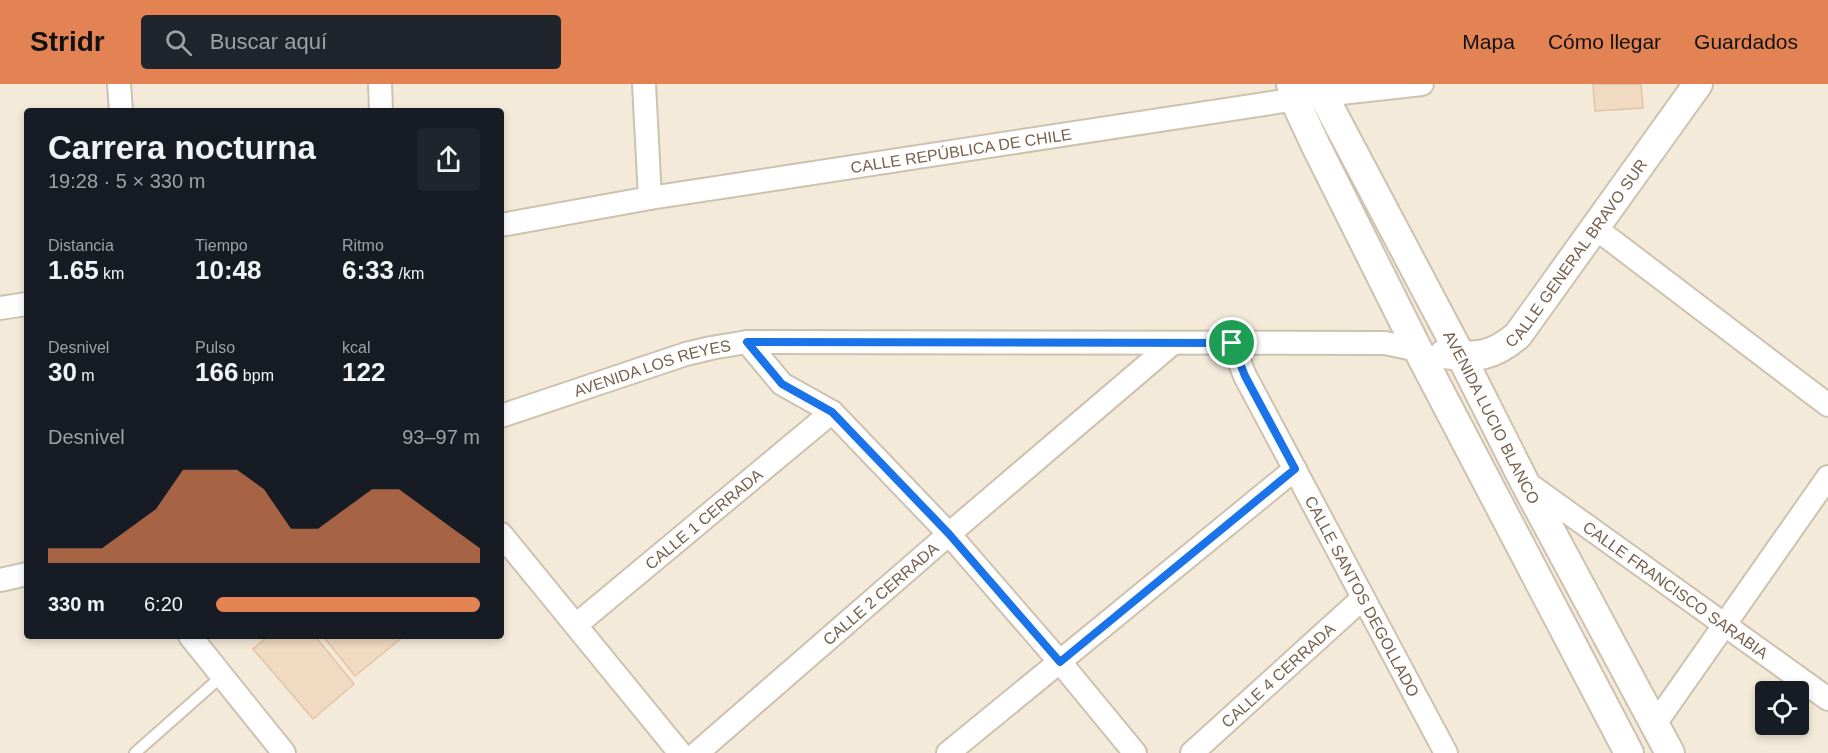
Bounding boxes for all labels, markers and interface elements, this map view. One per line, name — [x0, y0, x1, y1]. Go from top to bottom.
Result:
search box — [141, 15, 561, 69]
text: Stridr — [30, 26, 105, 57]
icon: search — [162, 26, 195, 59]
text: Buscar aquí — [210, 29, 327, 54]
text: Mapa — [1462, 30, 1515, 53]
text: Cómo llegar — [1548, 30, 1661, 53]
text: Guardados — [1694, 30, 1798, 53]
street label: CALLE REPÚBLICA DE CHILE — [849, 125, 1073, 176]
button: share — [417, 128, 480, 191]
text: Carrera nocturna — [48, 129, 316, 166]
street label: CALLE GENERAL BRAVO SUR — [1502, 156, 1650, 351]
text: 19:28 · 5 × 330 m — [48, 170, 205, 192]
text: Distancia — [48, 237, 114, 254]
text: Tiempo — [195, 237, 248, 254]
text: Ritmo — [342, 237, 384, 254]
text: 1.65 — [48, 255, 99, 285]
text: 10:48 — [195, 255, 262, 285]
text: 6:33 — [342, 255, 394, 285]
text: km — [99, 265, 124, 282]
text: /km — [394, 265, 424, 282]
pin — [1206, 317, 1257, 368]
icon: arrive — [1215, 326, 1248, 359]
street label: AVENIDA LUCIO BLANCO — [1441, 328, 1543, 507]
street label: AVENIDA LOS REYES — [572, 336, 732, 399]
text: Desnivel — [48, 339, 109, 356]
text: Pulso — [195, 339, 235, 356]
text: kcal — [342, 339, 370, 356]
text: 30 — [48, 357, 77, 387]
text: 166 — [195, 357, 238, 387]
text: 122 — [342, 357, 385, 387]
text: m — [77, 367, 95, 384]
text: bpm — [238, 367, 274, 384]
text: Desnivel — [48, 426, 125, 448]
text: 93–97 m — [402, 426, 480, 448]
street label: CALLE 1 CERRADA — [642, 465, 766, 572]
street label: CALLE SANTOS DEGOLLADO — [1302, 493, 1423, 699]
street label: CALLE FRANCISCO SARABIA — [1580, 518, 1772, 662]
street label: CALLE 2 CERRADA — [819, 539, 942, 648]
text: 330 m — [48, 593, 105, 615]
text: 6:20 — [144, 593, 183, 615]
street label: CALLE 4 CERRADA — [1218, 619, 1338, 731]
map controls — [1755, 681, 1809, 735]
button: locate — [1755, 681, 1809, 735]

